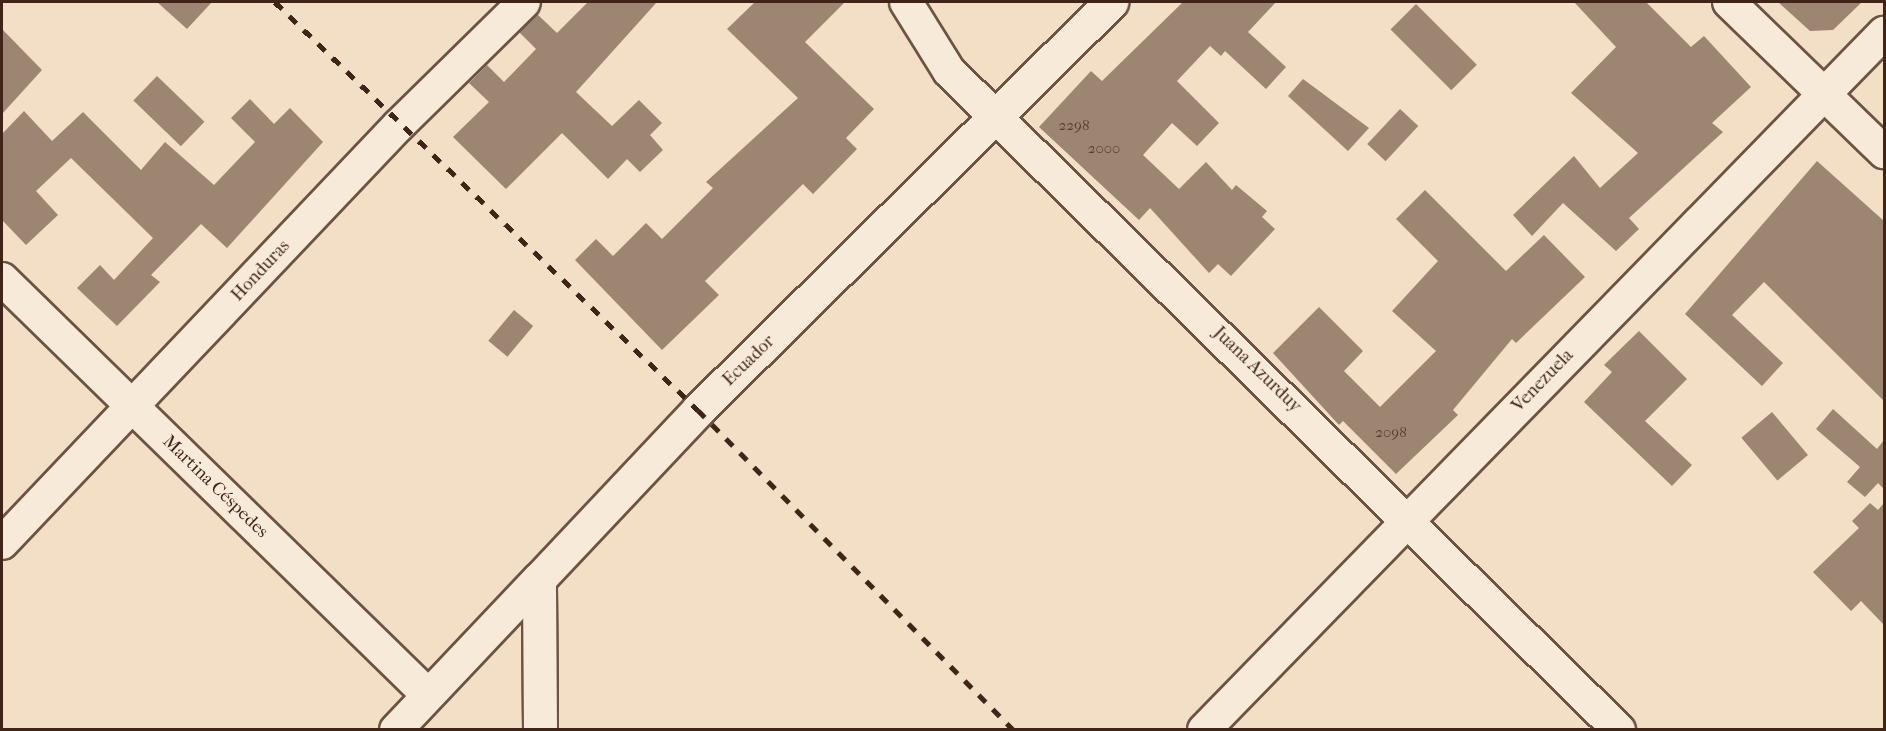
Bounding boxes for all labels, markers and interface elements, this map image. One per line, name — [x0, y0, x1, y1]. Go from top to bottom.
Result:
house number: 2298 — [1059, 117, 1089, 135]
house number: 2000 — [1088, 140, 1120, 158]
street label: Honduras — [227, 236, 295, 306]
street label: Juana Azurduy — [1208, 323, 1306, 417]
street label: Ecuador — [719, 331, 779, 391]
street label: Venezuela — [1508, 345, 1578, 417]
house number: 2098 — [1375, 424, 1407, 442]
street label: Martina Céspedes — [158, 431, 272, 543]

